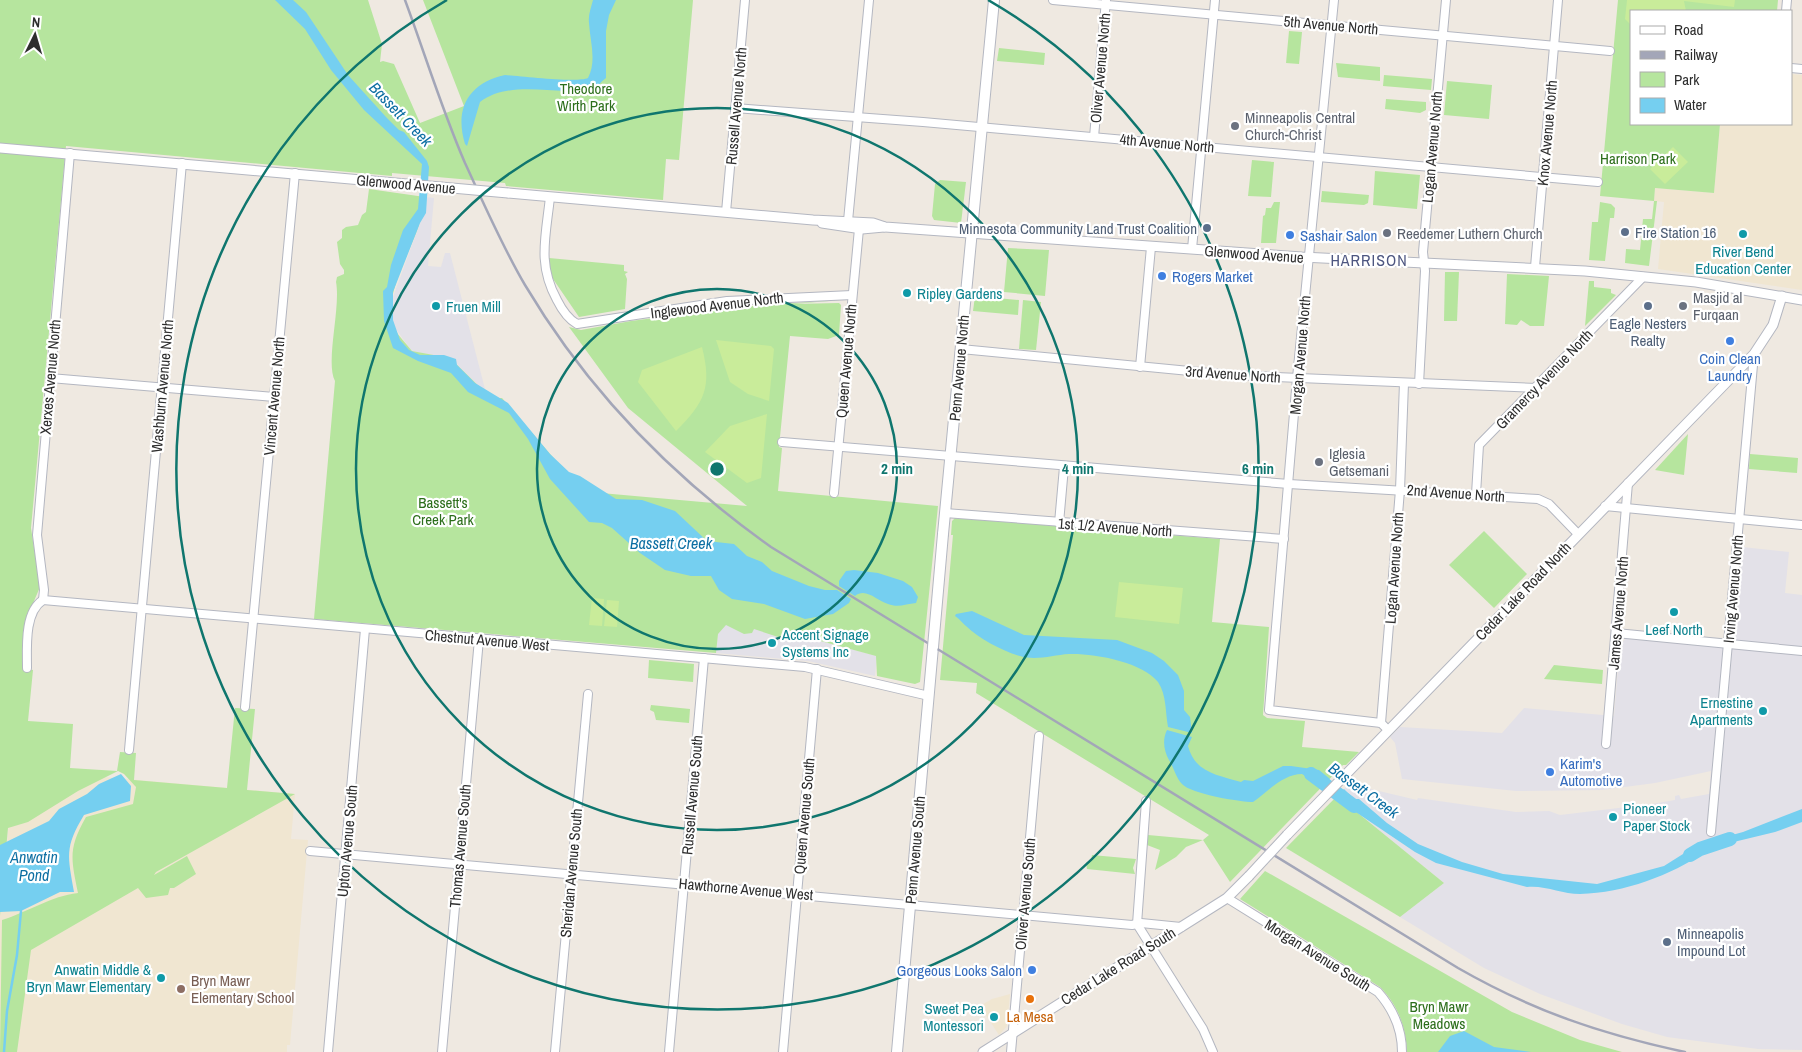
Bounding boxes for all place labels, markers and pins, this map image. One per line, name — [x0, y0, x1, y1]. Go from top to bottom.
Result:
place label: Minneapolis Central Church-Christ — [1245, 107, 1355, 145]
marker: Minneapolis Central Church-Christ — [1229, 120, 1241, 132]
place label: Minnesota Community Land Trust Coalition — [959, 218, 1197, 239]
marker: Minnesota Community Land Trust Coalition — [1201, 222, 1213, 234]
place label: Fire Station 16 — [1635, 222, 1717, 243]
place label: Reedemer Luthern Church — [1397, 223, 1543, 244]
place label: Sashair Salon — [1300, 225, 1377, 246]
marker: Fire Station 16 — [1619, 226, 1631, 238]
marker: Reedemer Luthern Church — [1381, 227, 1393, 239]
marker: River Bend Education Center — [1737, 228, 1749, 240]
marker: Sashair Salon — [1284, 229, 1296, 241]
place label: River Bend Education Center — [1695, 241, 1791, 279]
place label: Rogers Market — [1172, 266, 1253, 287]
marker: Rogers Market — [1156, 270, 1168, 282]
place label: Ripley Gardens — [917, 283, 1002, 304]
marker: Ripley Gardens — [901, 287, 913, 299]
place label: Masjid al Furqaan — [1693, 287, 1742, 325]
place label: Fruen Mill — [446, 296, 501, 317]
marker: Fruen Mill — [430, 300, 442, 312]
marker: Eagle Nesters Realty — [1642, 300, 1654, 312]
marker: Masjid al Furqaan — [1677, 300, 1689, 312]
place label: Eagle Nesters Realty — [1609, 313, 1687, 351]
marker: Coin Clean Laundry — [1724, 335, 1736, 347]
place label: Coin Clean Laundry — [1699, 348, 1761, 386]
place label: Iglesia Getsemani — [1329, 443, 1389, 481]
marker: Iglesia Getsemani — [1313, 456, 1325, 468]
centre of rings — [708, 460, 726, 478]
marker: Leef North — [1668, 606, 1680, 618]
place label: Leef North — [1645, 619, 1703, 640]
place label: Accent Signage Systems Inc — [781, 624, 869, 662]
marker: Accent Signage Systems Inc — [766, 637, 778, 649]
place label: Ernestine Apartments — [1689, 692, 1753, 730]
marker: Ernestine Apartments — [1757, 705, 1769, 717]
place label: Karim's Automotive — [1559, 753, 1622, 791]
marker: Karim's Automotive — [1544, 766, 1556, 778]
place label: Pioneer Paper Stock — [1623, 798, 1691, 836]
marker: Pioneer Paper Stock — [1607, 811, 1619, 823]
place label: Minneapolis Impound Lot — [1677, 923, 1746, 961]
marker: Minneapolis Impound Lot — [1661, 936, 1673, 948]
place label: Anwatin Middle & Bryn Mawr Elementary — [27, 959, 152, 997]
place label: Gorgeous Looks Salon — [897, 960, 1022, 981]
marker: Gorgeous Looks Salon — [1026, 964, 1038, 976]
place label: Bryn Mawr Elementary School — [191, 970, 294, 1008]
marker: Anwatin Middle & Bryn Mawr Elementary — [155, 972, 167, 984]
marker: Bryn Mawr Elementary School — [175, 983, 187, 995]
marker: La Mesa — [1024, 993, 1036, 1005]
place label: Sweet Pea Montessori — [923, 998, 984, 1036]
place label: La Mesa — [1006, 1006, 1054, 1027]
marker: Sweet Pea Montessori — [988, 1011, 1000, 1023]

